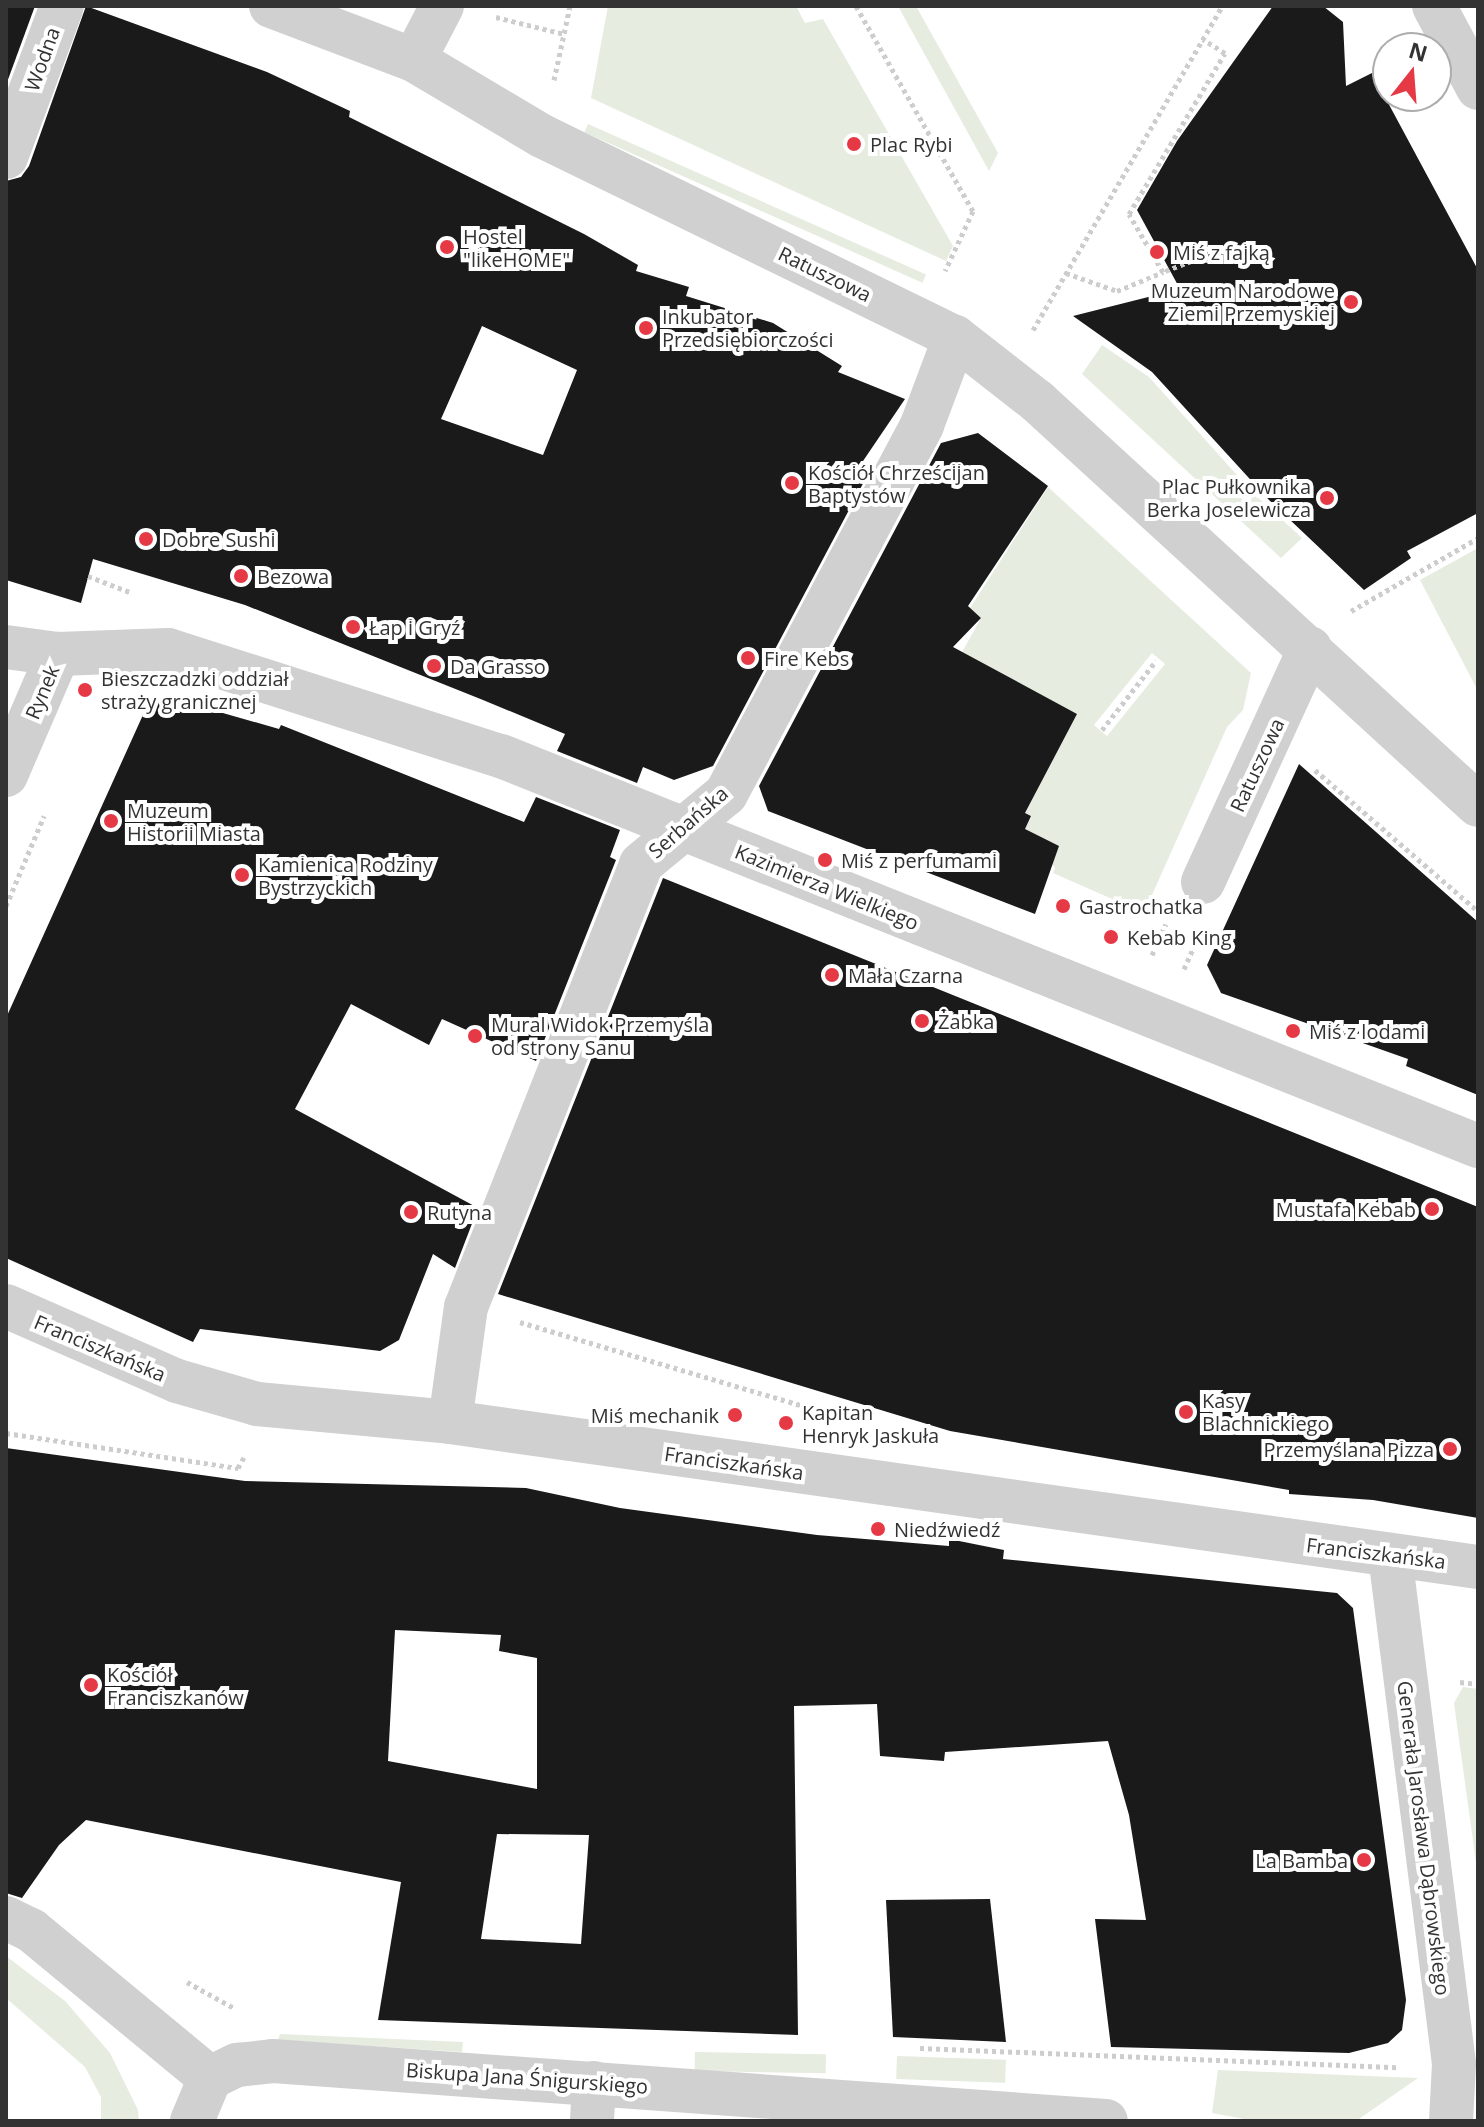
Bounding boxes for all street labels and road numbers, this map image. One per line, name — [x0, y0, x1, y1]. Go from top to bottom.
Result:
street label: Wodna — [19, 24, 65, 94]
street label: Ratuszowa — [775, 241, 875, 307]
street label: Rynek — [20, 661, 64, 723]
street label: Ratuszowa — [1225, 714, 1289, 816]
street label: Serbańska — [643, 781, 733, 863]
street label: Kazimierza Wielkiego — [732, 839, 922, 935]
street label: Franciszkańska — [31, 1310, 169, 1386]
street label: Franciszkańska — [663, 1441, 805, 1485]
street label: Franciszkańska — [1305, 1533, 1447, 1573]
street label: Generała Jarosława Dąbrowskiego — [1393, 1679, 1455, 1997]
street label: Biskupa Jana Śnigurskiego — [405, 2058, 649, 2098]

